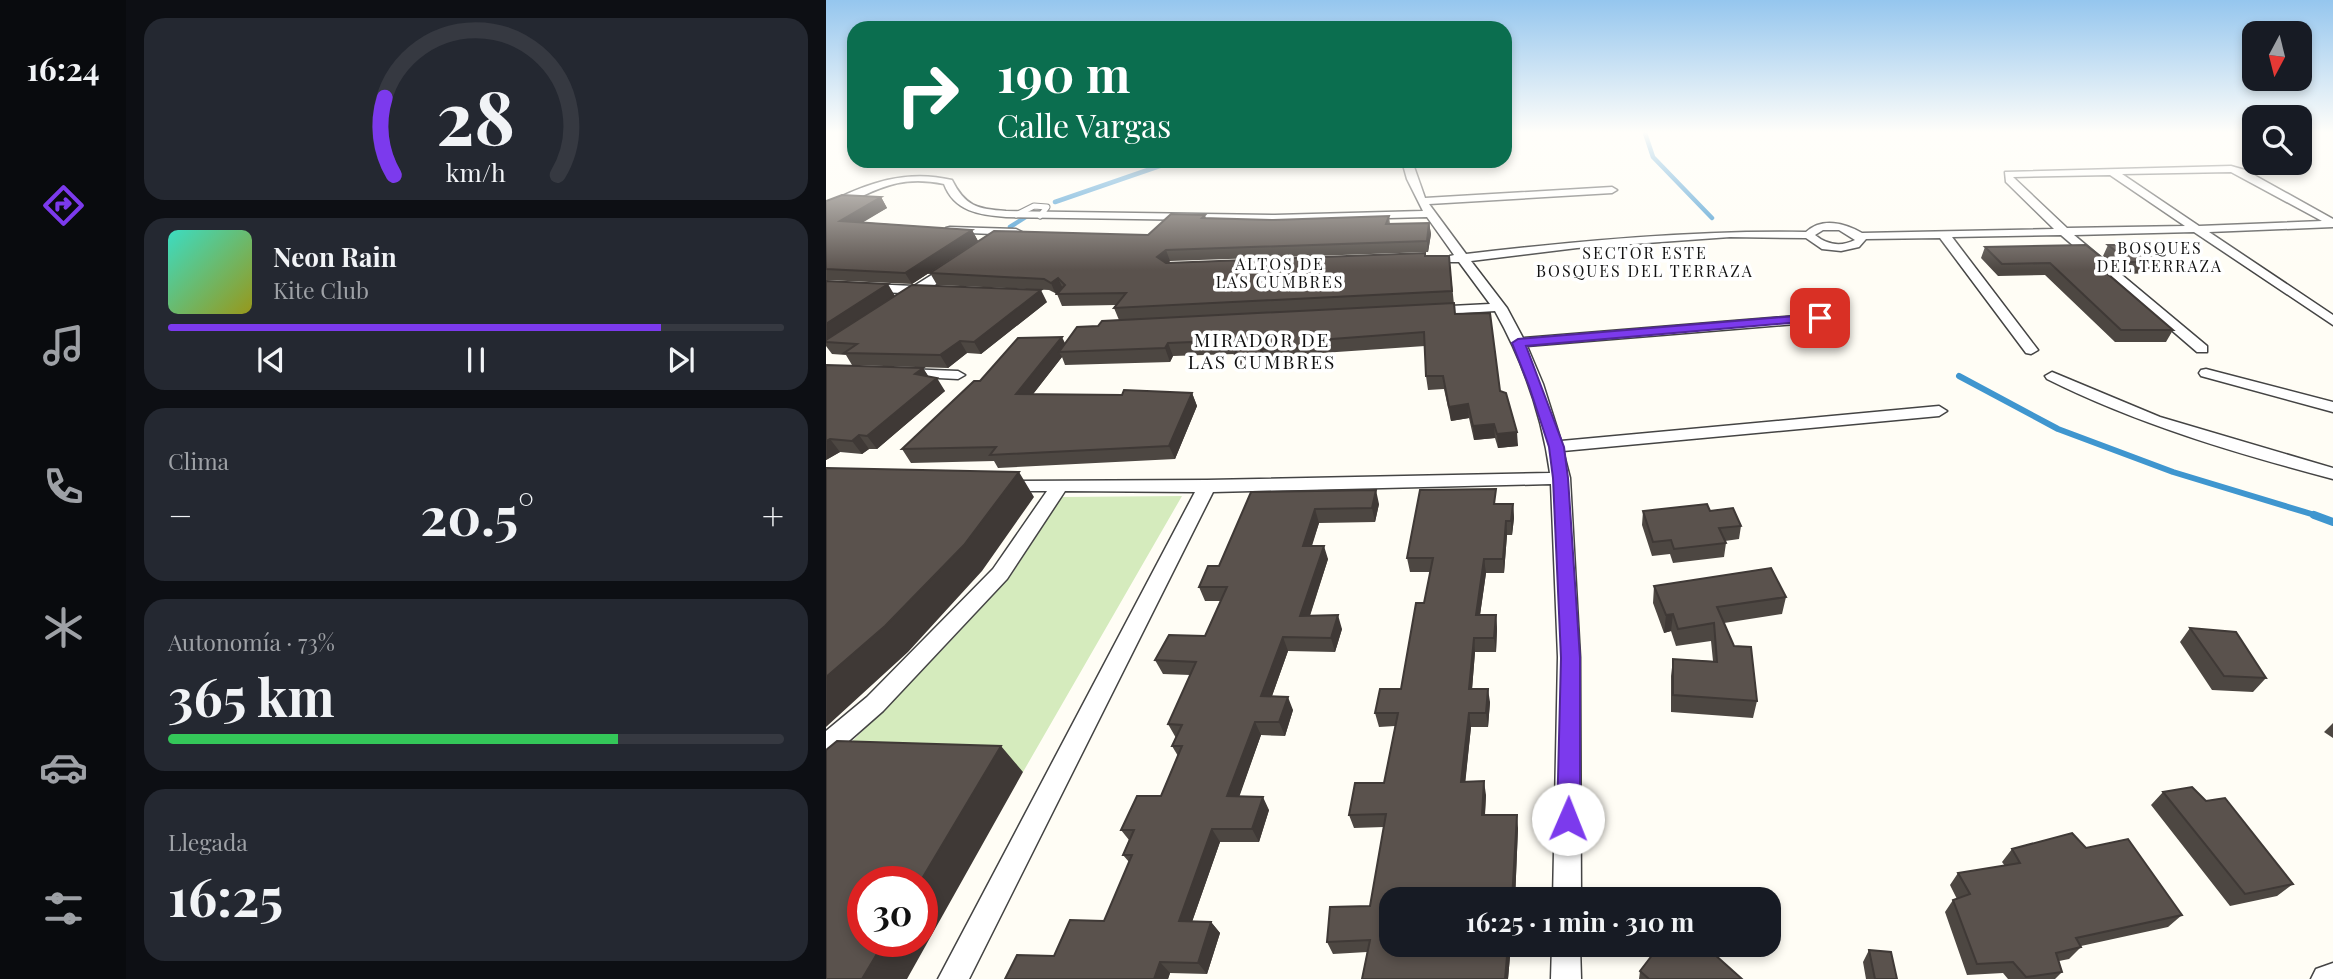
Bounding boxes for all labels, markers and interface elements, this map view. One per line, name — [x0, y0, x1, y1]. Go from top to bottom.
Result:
north arrow — [2242, 21, 2312, 91]
map controls — [2242, 21, 2312, 175]
text: 190 m — [997, 40, 1130, 105]
text: 16:24 — [26, 46, 100, 89]
icon: right — [882, 49, 973, 140]
text: 28 — [437, 66, 515, 163]
text: Calle Vargas — [997, 103, 1171, 146]
button: search — [2242, 105, 2312, 175]
text: km/h — [446, 155, 506, 188]
icon: directions — [39, 181, 88, 230]
district label: BOSQUES DEL TERRAZA — [2097, 237, 2223, 276]
text: Neon Rain — [273, 239, 397, 274]
district label: SECTOR ESTE BOSQUES DEL TERRAZA — [1536, 242, 1754, 281]
district label: ALTOS DE LAS CUMBRES — [1216, 253, 1344, 292]
text: Kite Club — [273, 274, 369, 305]
pin — [1790, 288, 1850, 348]
icon: arrive — [1801, 299, 1839, 337]
icon: music — [39, 321, 88, 370]
district label: MIRADOR DE LAS CUMBRES — [1188, 326, 1336, 374]
icon: previous — [252, 341, 290, 379]
icon: pause — [457, 341, 495, 379]
icon: next — [662, 341, 700, 379]
text: Clima — [168, 445, 229, 476]
icon: phone — [39, 462, 88, 511]
text: 20.5° — [420, 480, 534, 549]
text: − — [168, 489, 193, 540]
text: + — [762, 489, 784, 540]
icon: climate — [39, 603, 88, 652]
text: Autonomía · 73% — [168, 626, 335, 657]
text: 365 km — [168, 661, 335, 730]
icon: car — [39, 743, 88, 792]
position arrow — [1531, 782, 1605, 856]
text: Llegada — [168, 826, 248, 857]
text: 16:25 — [168, 861, 283, 930]
speed limit sign: 30 — [847, 866, 938, 957]
icon: filters — [39, 884, 88, 933]
text: 16:25 · 1 min · 310 m — [1466, 904, 1694, 939]

